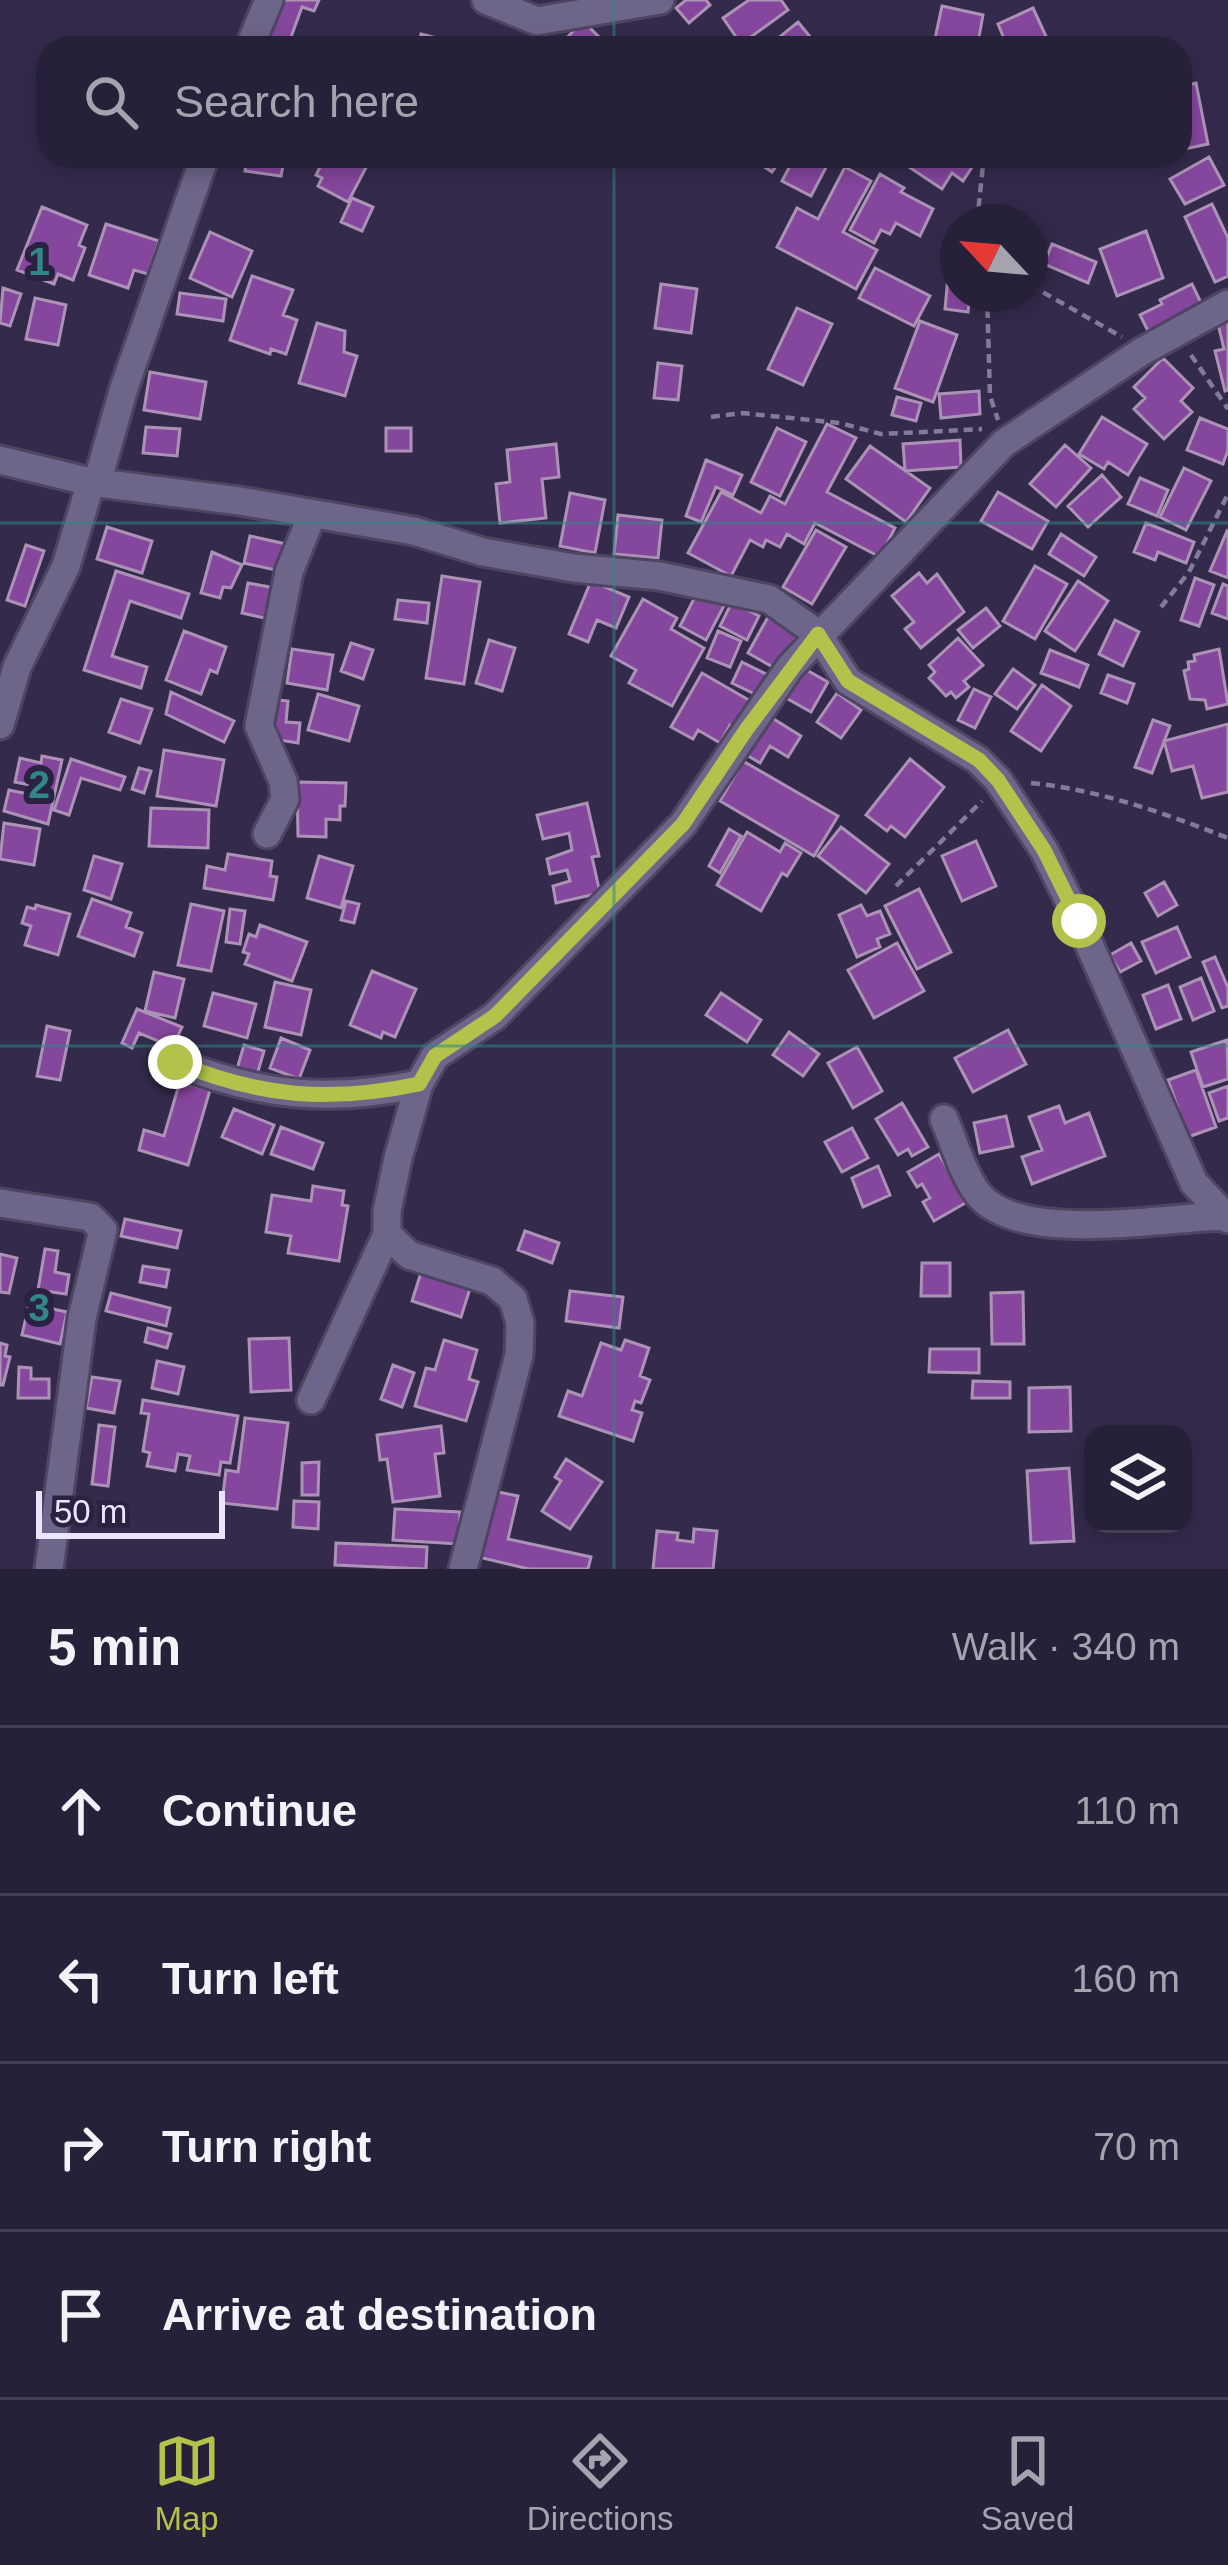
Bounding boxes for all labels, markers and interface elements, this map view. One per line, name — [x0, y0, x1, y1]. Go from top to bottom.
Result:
search box — [36, 36, 1192, 168]
icon: search — [78, 69, 144, 135]
text: Search here — [174, 76, 419, 127]
north arrow — [940, 204, 1048, 312]
text: 1 — [28, 240, 50, 283]
text: 2 — [28, 763, 50, 806]
route start — [1052, 894, 1106, 948]
route end — [148, 1035, 202, 1089]
text: 3 — [28, 1286, 50, 1329]
map controls — [1084, 1425, 1192, 1533]
button: layers — [1084, 1425, 1192, 1533]
scale bar — [36, 1485, 225, 1538]
text: 50 m — [54, 1493, 127, 1530]
text: 5 min — [48, 1619, 181, 1676]
text: Walk · 340 m — [952, 1625, 1180, 1668]
icon: ahead — [48, 1778, 114, 1844]
text: Continue — [162, 1785, 357, 1836]
text: 110 m — [1075, 1789, 1180, 1832]
icon: left — [48, 1946, 114, 2012]
text: Turn left — [162, 1953, 339, 2004]
text: 160 m — [1072, 1957, 1180, 2000]
icon: right — [48, 2114, 114, 2180]
text: Turn right — [162, 2121, 371, 2172]
text: 70 m — [1093, 2125, 1180, 2168]
icon: arrive — [48, 2282, 114, 2348]
text: Arrive at destination — [162, 2289, 597, 2340]
tab: Map — [154, 2428, 220, 2538]
tab: Directions — [527, 2428, 674, 2538]
tab: Saved — [981, 2428, 1074, 2538]

